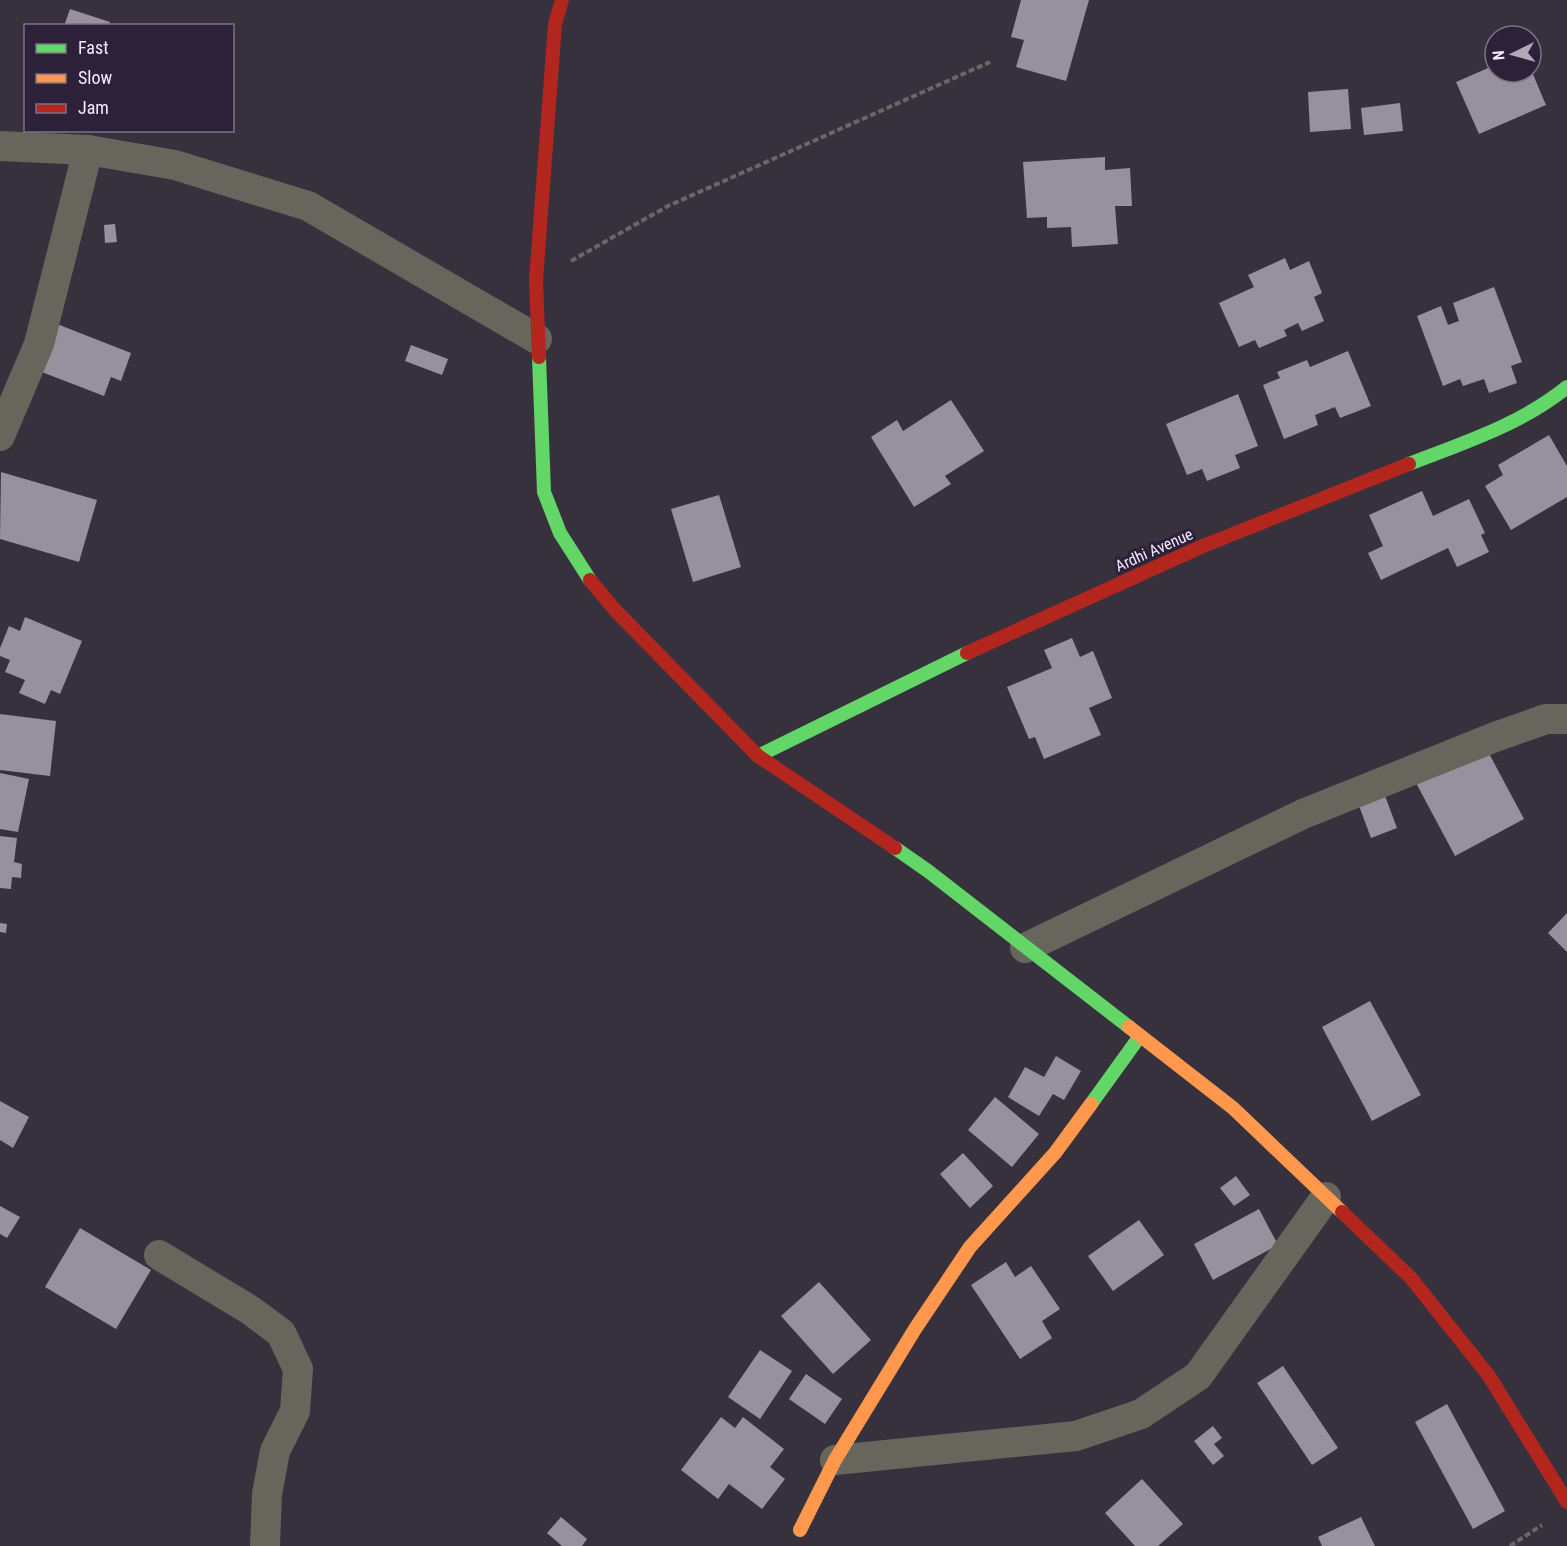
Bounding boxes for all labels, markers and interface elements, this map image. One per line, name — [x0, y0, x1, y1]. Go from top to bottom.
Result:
legend — [24, 24, 234, 132]
north arrow — [1483, 24, 1543, 84]
text: Fast — [78, 37, 109, 58]
text: N — [1489, 50, 1508, 61]
text: Slow — [78, 67, 113, 88]
text: Jam — [78, 97, 109, 118]
street label: Ardhi Avenue — [1112, 524, 1196, 576]

